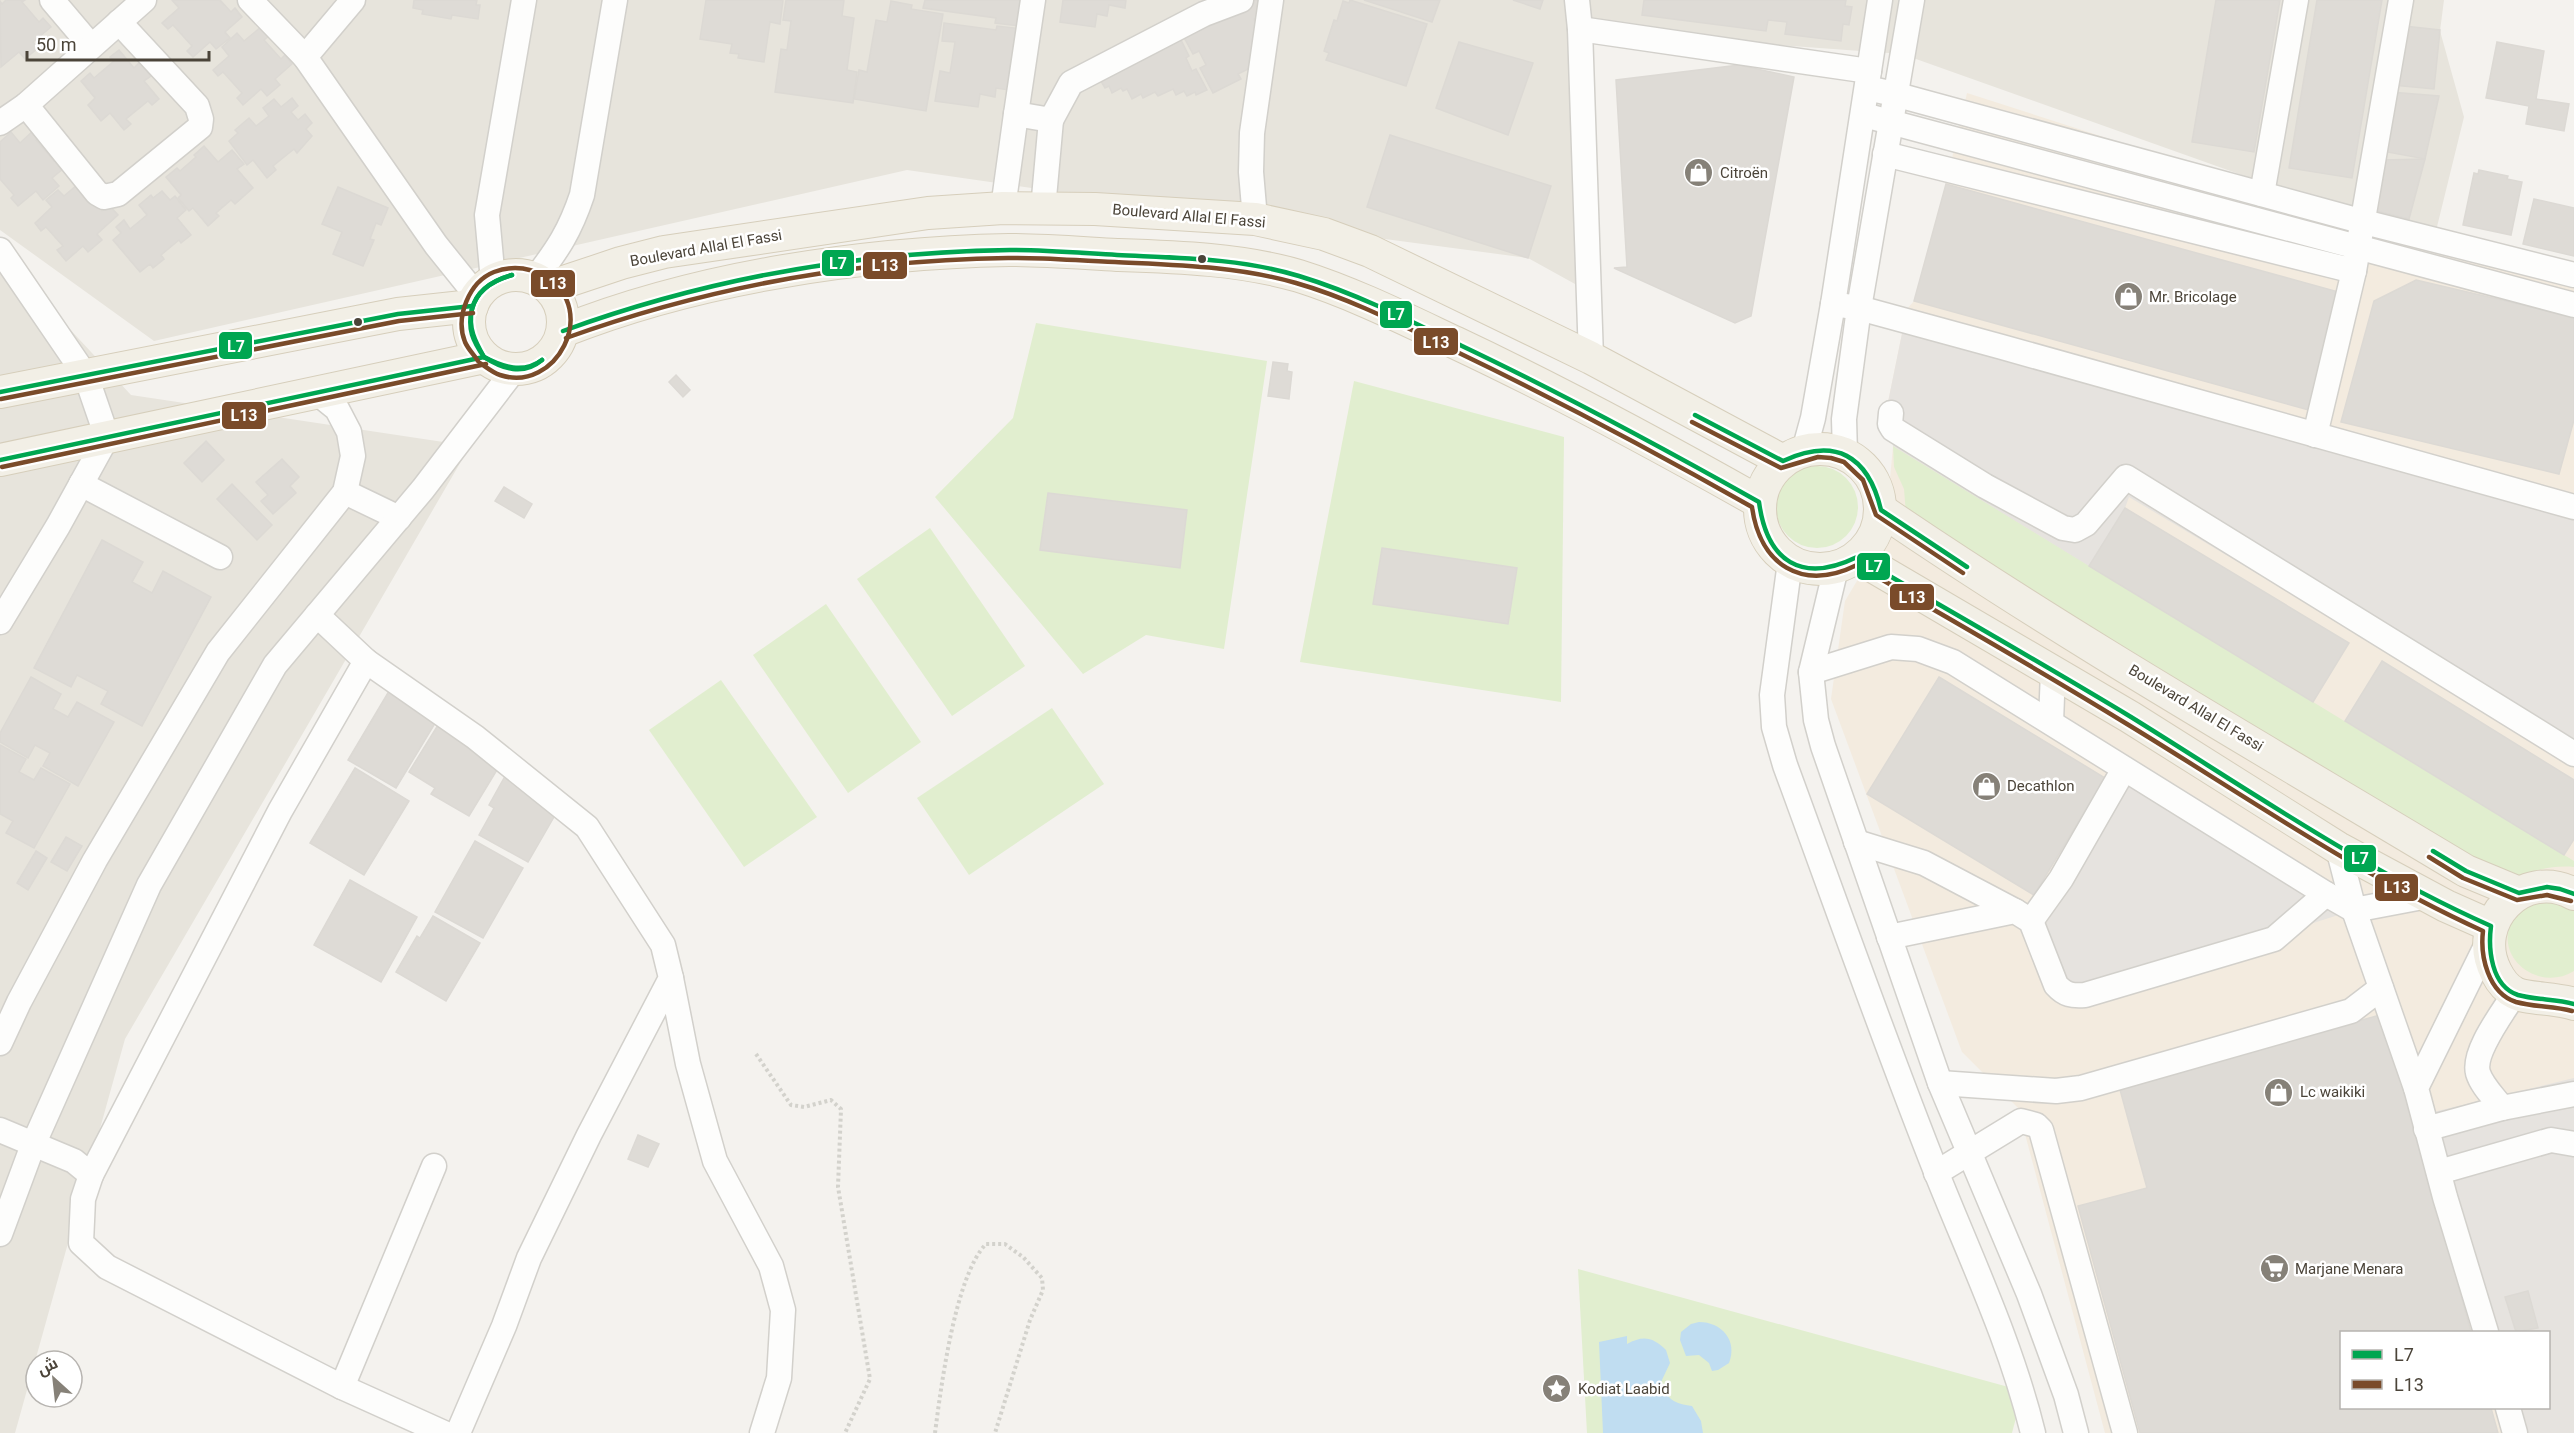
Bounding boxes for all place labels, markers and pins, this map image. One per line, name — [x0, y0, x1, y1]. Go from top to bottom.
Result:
shop icon: Citroën — [1683, 157, 1715, 189]
place label: Citroën — [1720, 164, 1768, 182]
unlabelled marker — [1196, 253, 1208, 265]
shop icon: Mr. Bricolage — [2112, 281, 2144, 313]
place label: Mr. Bricolage — [2149, 288, 2237, 306]
unlabelled marker — [352, 316, 364, 328]
shop icon: Decathlon — [1970, 770, 2002, 802]
place label: Decathlon — [2007, 777, 2074, 795]
shop icon: Lc waikiki — [2263, 1076, 2295, 1108]
place label: Lc waikiki — [2300, 1083, 2365, 1101]
supermarket icon: Marjane Menara — [2258, 1253, 2290, 1285]
place label: Marjane Menara — [2295, 1260, 2404, 1278]
place icon: Kodiat Laabid — [1541, 1373, 1573, 1405]
place label: Kodiat Laabid — [1578, 1380, 1670, 1398]

